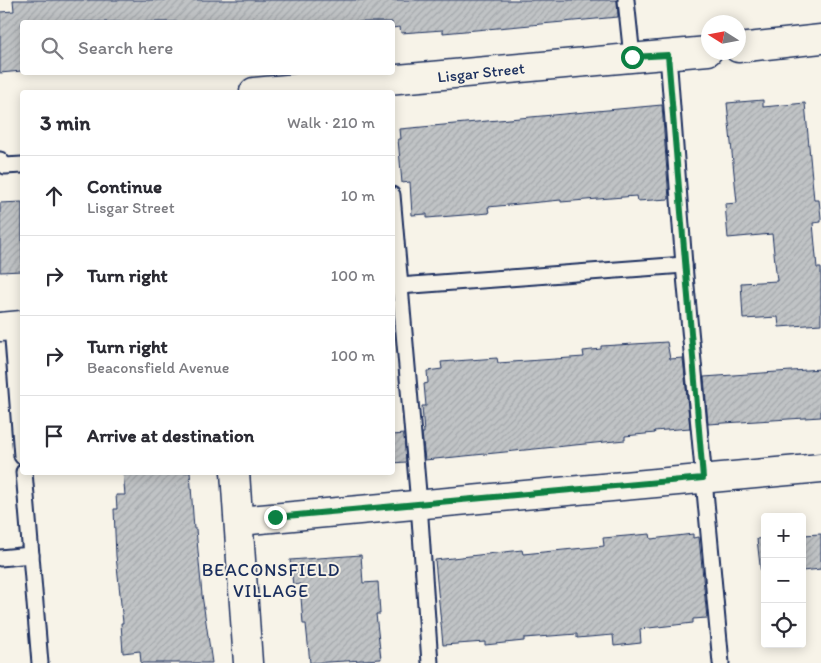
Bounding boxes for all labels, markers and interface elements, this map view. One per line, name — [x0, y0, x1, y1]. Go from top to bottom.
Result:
north arrow — [701, 15, 746, 60]
search box — [20, 20, 395, 75]
icon: search — [38, 34, 66, 62]
text: Search here — [78, 36, 173, 59]
route start — [621, 46, 644, 69]
street label: Lisgar Street — [436, 58, 526, 87]
text: 3 min — [40, 110, 90, 135]
text: Walk · 210 m — [287, 113, 375, 132]
text: Continue — [87, 175, 162, 198]
icon: ahead — [40, 182, 68, 210]
text: 10 m — [341, 186, 375, 205]
text: Lisgar Street — [87, 198, 175, 217]
icon: right — [40, 262, 68, 290]
text: Turn right — [87, 264, 168, 287]
text: 100 m — [331, 266, 375, 285]
text: Turn right — [87, 335, 168, 358]
icon: right — [40, 342, 68, 370]
text: 100 m — [331, 346, 375, 365]
text: Beaconsfield Avenue — [87, 358, 230, 377]
icon: arrive — [40, 422, 68, 450]
text: Arrive at destination — [87, 424, 254, 447]
route end — [264, 506, 287, 529]
map controls — [761, 513, 806, 648]
button: + — [761, 513, 806, 558]
button: − — [761, 558, 806, 603]
district label: BEACONSFIELD VILLAGE — [202, 559, 340, 602]
button: locate — [761, 603, 806, 648]

